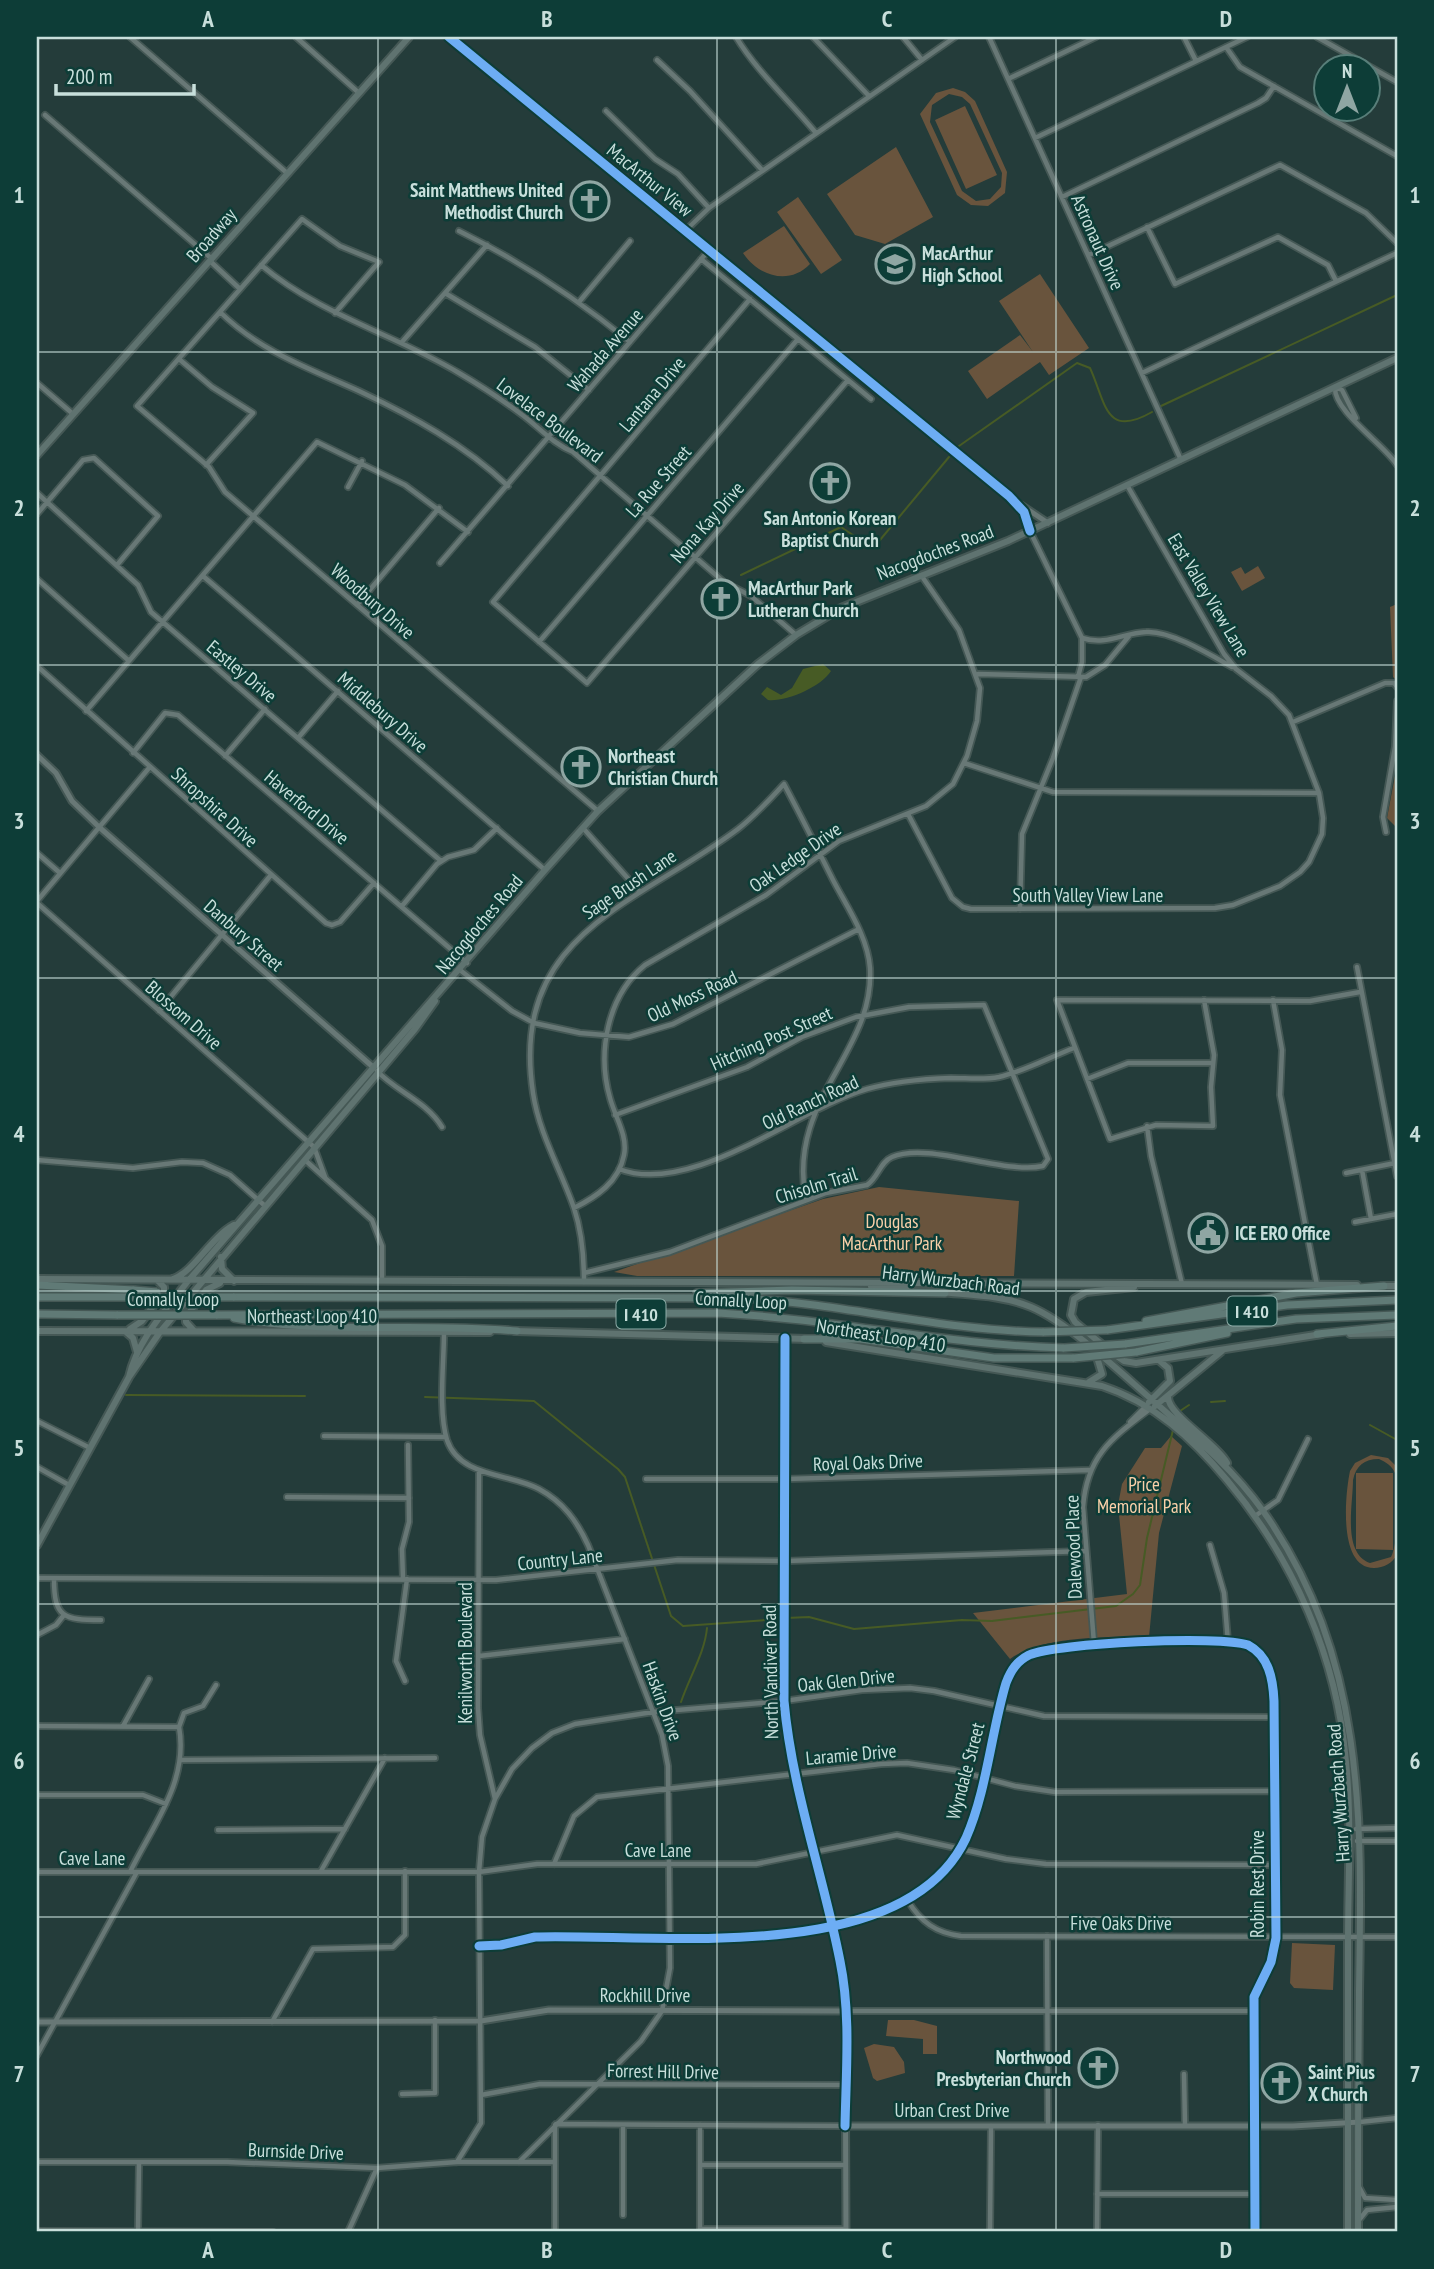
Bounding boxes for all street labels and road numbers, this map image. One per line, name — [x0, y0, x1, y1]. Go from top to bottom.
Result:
street label: MacArthur View — [602, 138, 698, 222]
street label: Astronaut Drive — [1066, 191, 1130, 294]
street label: Broadway — [181, 202, 242, 267]
street label: Wahada Avenue — [562, 303, 648, 397]
street label: Lantana Drive — [614, 351, 690, 437]
street label: Lovelace Boulevard — [492, 372, 608, 468]
street label: La Rue Street — [620, 439, 696, 522]
street label: Nona Kay Drive — [665, 476, 749, 568]
street label: Nacogdoches Road — [873, 519, 997, 585]
street label: East Valley View Lane — [1163, 529, 1255, 661]
street label: Woodbury Drive — [326, 558, 420, 644]
street label: Eastley Drive — [202, 635, 282, 707]
street label: Middlebury Drive — [333, 666, 433, 758]
street label: Shropshire Drive — [167, 762, 264, 852]
street label: Haverford Drive — [260, 765, 354, 849]
street label: Oak Ledge Drive — [744, 816, 846, 897]
street label: Sage Brush Lane — [577, 844, 681, 924]
street label: Nacogdoches Road — [430, 869, 528, 979]
street label: South Valley View Lane — [1013, 883, 1164, 907]
street label: Danbury Street — [199, 894, 289, 977]
street label: Old Moss Road — [643, 965, 741, 1027]
street label: Blossom Drive — [141, 975, 227, 1055]
street label: Hitching Post Street — [707, 1000, 836, 1075]
street label: Old Ranch Road — [758, 1069, 862, 1135]
street label: Chisolm Trail — [772, 1161, 860, 1209]
street label: Harry Wurzbach Road — [881, 1260, 1021, 1300]
street label: Connally Loop — [694, 1286, 788, 1314]
street label: Connally Loop — [127, 1287, 219, 1311]
road number: I 410 — [1228, 1296, 1276, 1326]
road number: I 410 — [616, 1300, 666, 1329]
street label: Northeast Loop 410 — [247, 1304, 377, 1328]
street label: Northeast Loop 410 — [815, 1313, 947, 1357]
street label: Royal Oaks Drive — [813, 1448, 924, 1476]
street label: Dalewood Place — [1059, 1494, 1087, 1600]
street label: Country Lane — [516, 1543, 604, 1575]
street label: Kenilworth Boulevard — [453, 1582, 477, 1724]
street label: North Vandiver Road — [757, 1605, 783, 1739]
street label: Haskin Drive — [638, 1658, 688, 1744]
street label: Oak Glen Drive — [796, 1663, 896, 1697]
street label: Wyndale Street — [941, 1719, 990, 1822]
street label: Harry Wurzbach Road — [1321, 1723, 1355, 1863]
street label: Laramie Drive — [805, 1738, 897, 1770]
street label: Robin Rest Drive — [1245, 1830, 1269, 1938]
street label: Cave Lane — [625, 1838, 692, 1862]
street label: Cave Lane — [59, 1846, 126, 1870]
street label: Five Oaks Drive — [1070, 1911, 1172, 1935]
street label: Rockhill Drive — [600, 1983, 690, 2007]
street label: Forrest Hill Drive — [607, 2058, 719, 2084]
street label: Urban Crest Drive — [894, 2098, 1010, 2122]
street label: Burnside Drive — [248, 2137, 344, 2165]

